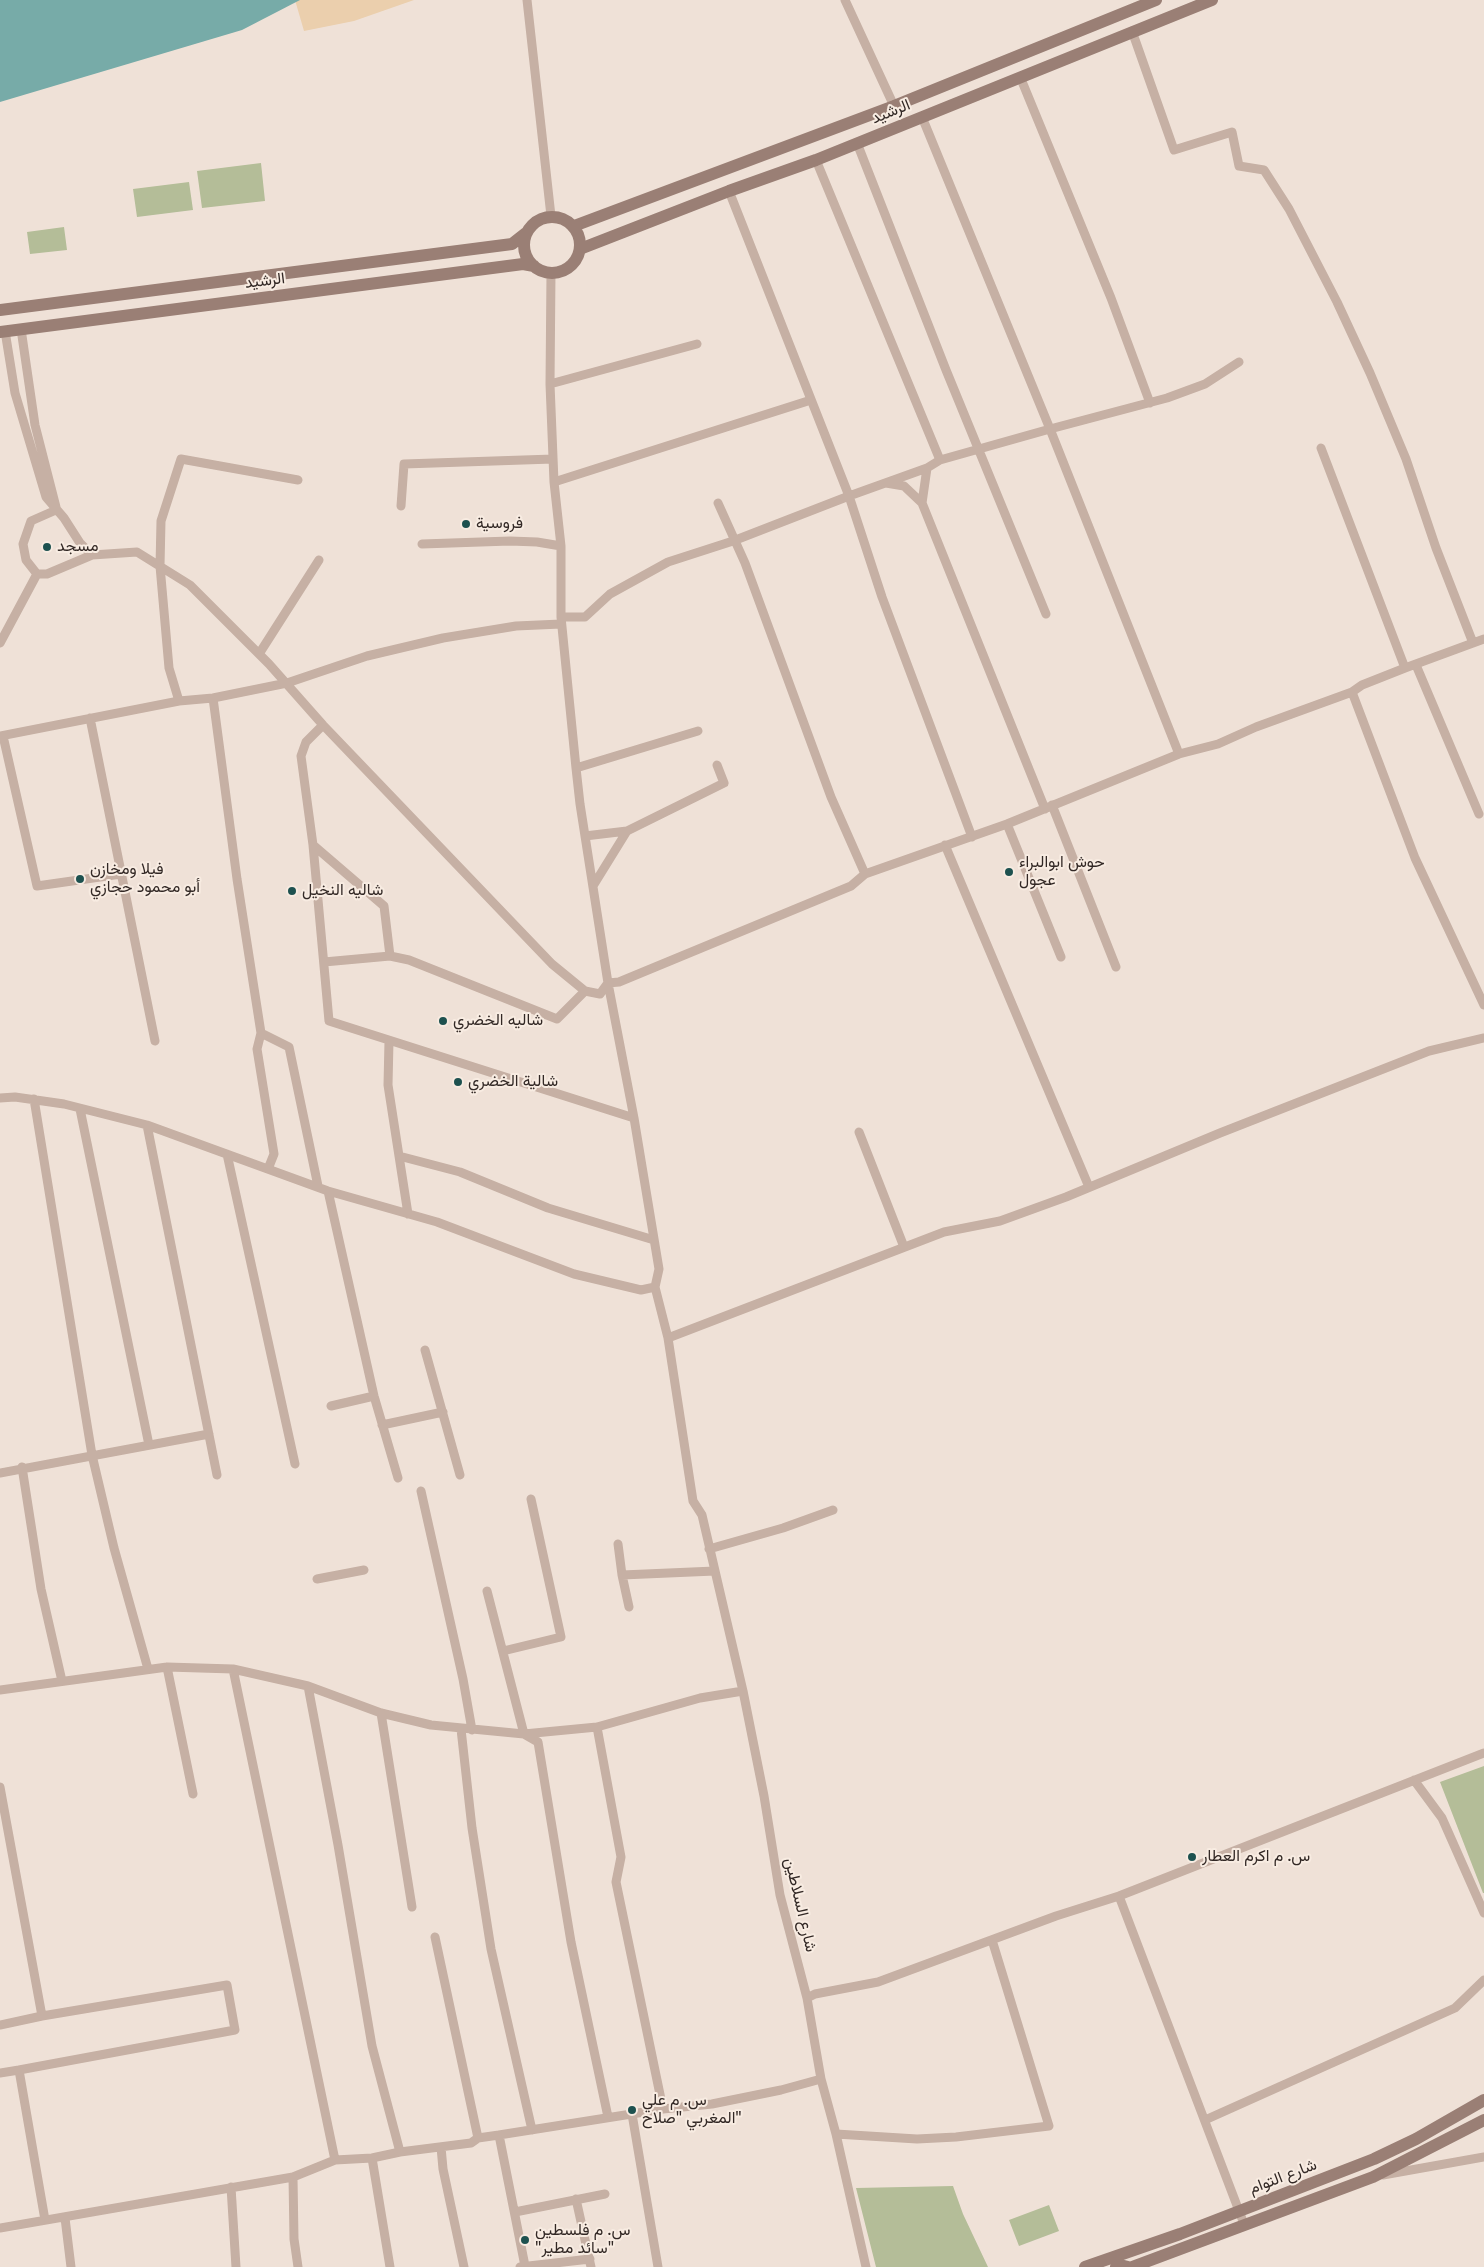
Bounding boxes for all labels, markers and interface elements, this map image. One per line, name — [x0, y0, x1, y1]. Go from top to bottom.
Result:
street label: الرشيد — [869, 96, 913, 128]
street label: الرشيد — [244, 269, 286, 293]
place label: فروسية — [476, 514, 523, 534]
marker: فروسية — [460, 518, 472, 530]
place label: مسجد — [57, 537, 98, 557]
marker: مسجد — [41, 541, 53, 553]
place label: حوش ابوالبراء عجول — [1019, 853, 1105, 891]
place label: فيلا ومخازن أبو محمود حجازي — [90, 860, 200, 898]
marker: حوش ابوالبراء عجول — [1003, 866, 1015, 878]
marker: فيلا ومخازن أبو محمود حجازي — [74, 873, 86, 885]
place label: شاليه النخيل — [302, 881, 383, 901]
marker: شاليه النخيل — [286, 885, 298, 897]
place label: شاليه الخضري — [453, 1011, 543, 1031]
marker: شاليه الخضري — [437, 1015, 449, 1027]
place label: شالية الخضري — [468, 1072, 558, 1092]
marker: شالية الخضري — [452, 1076, 464, 1088]
place label: س. م اكرم العطار — [1202, 1847, 1310, 1867]
marker: س. م اكرم العطار — [1186, 1851, 1198, 1863]
street label: شارع السلاطين — [780, 1856, 820, 1954]
place label: س. م علي المغربي "صلاح" — [642, 2091, 742, 2129]
marker: س. م علي المغربي "صلاح" — [626, 2104, 638, 2116]
street label: شارع التوام — [1247, 2155, 1319, 2199]
place label: س. م فلسطين "سائد مطير" — [535, 2221, 630, 2259]
marker: س. م فلسطين "سائد مطير" — [519, 2234, 531, 2246]

